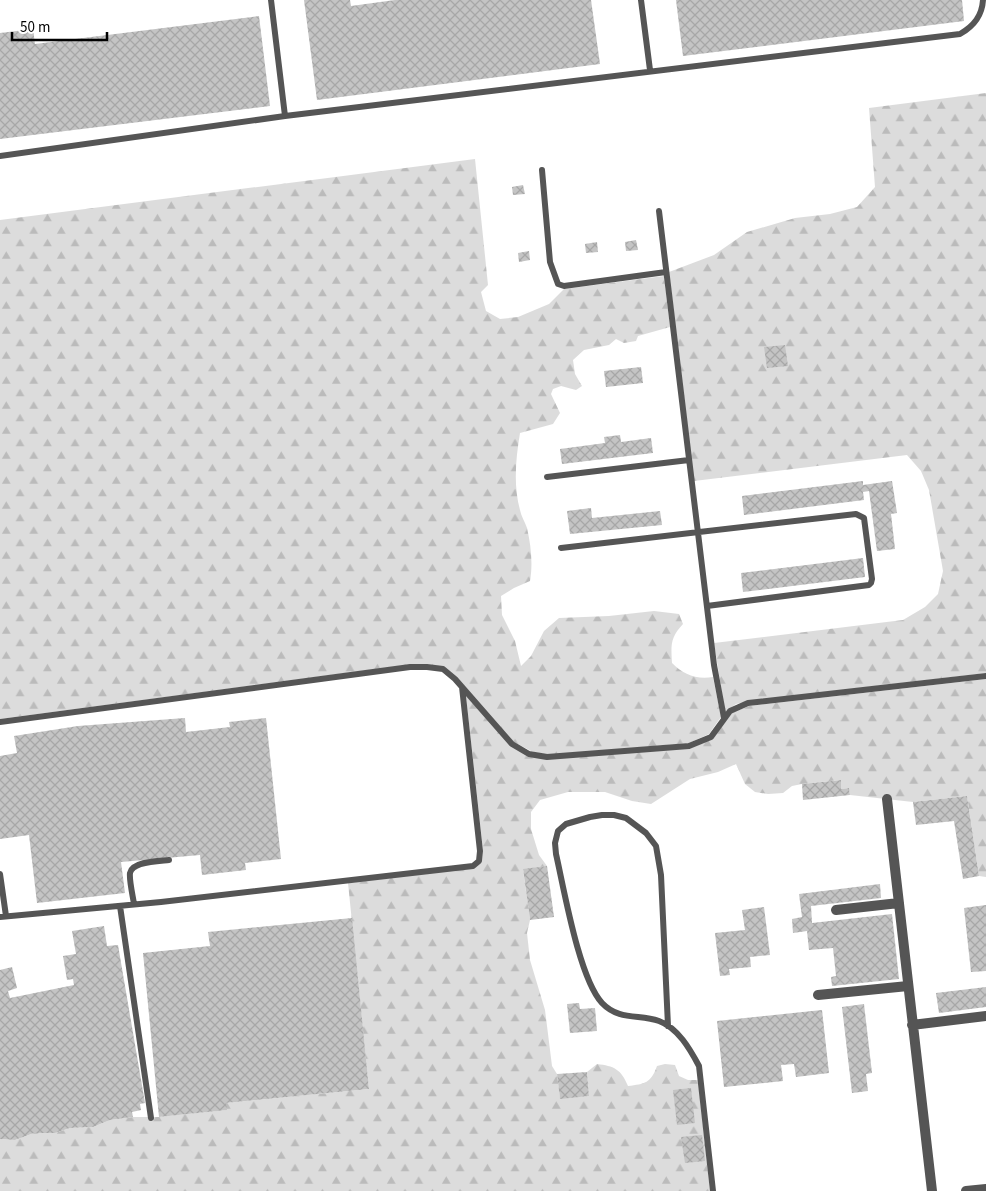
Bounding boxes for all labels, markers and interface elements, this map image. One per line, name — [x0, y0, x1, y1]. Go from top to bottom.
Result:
scale bar — [12, 10, 108, 42]
text: 50 m — [20, 17, 50, 38]

